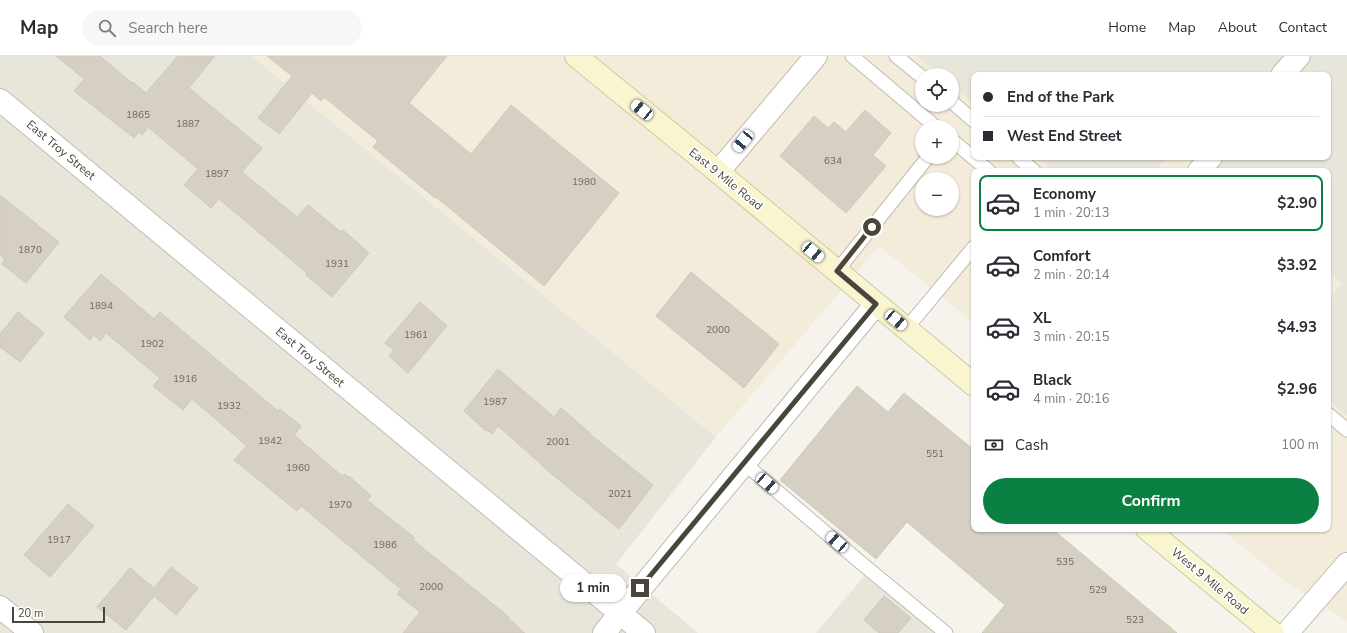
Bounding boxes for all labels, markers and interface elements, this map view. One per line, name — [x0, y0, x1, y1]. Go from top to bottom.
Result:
search box — [82, 10, 362, 46]
text: Map — [20, 15, 58, 41]
icon: search — [96, 17, 118, 39]
text: Search here — [128, 18, 208, 38]
text: Home — [1108, 18, 1146, 37]
text: Map — [1168, 18, 1196, 37]
text: About — [1218, 18, 1257, 37]
text: Contact — [1279, 18, 1327, 37]
map controls — [915, 68, 959, 216]
button: locate — [915, 68, 959, 112]
text: End of the Park — [1007, 87, 1114, 107]
car — [629, 98, 655, 122]
house number: 1865 — [126, 108, 150, 122]
street label: East Troy Street — [23, 116, 99, 184]
house number: 1887 — [176, 117, 200, 131]
button: + — [915, 120, 959, 164]
text: West End Street — [1007, 126, 1122, 146]
car — [731, 128, 755, 154]
street label: East 9 Mile Road — [686, 144, 766, 214]
house number: 634 — [824, 154, 842, 168]
house number: 1897 — [205, 167, 229, 181]
button: − — [915, 172, 959, 216]
house number: 1980 — [572, 175, 596, 189]
text: Economy — [1033, 184, 1096, 204]
icon: car — [985, 185, 1021, 221]
text: $2.90 — [1277, 193, 1317, 213]
text: 1 min · 20:13 — [1033, 204, 1109, 222]
route start — [863, 218, 881, 236]
car — [800, 240, 826, 264]
house number: 1870 — [18, 243, 42, 257]
text: Comfort — [1033, 246, 1090, 266]
icon: car — [985, 247, 1021, 283]
text: $3.92 — [1277, 255, 1317, 275]
house number: 1931 — [325, 257, 349, 271]
text: 2 min · 20:14 — [1033, 266, 1109, 284]
house number: 1894 — [89, 299, 113, 313]
car — [883, 308, 909, 332]
text: XL — [1033, 308, 1052, 328]
icon: car — [985, 309, 1021, 345]
text: $4.93 — [1277, 317, 1317, 337]
street label: East Troy Street — [272, 323, 348, 391]
house number: 2000 — [706, 323, 730, 337]
house number: 1961 — [404, 328, 428, 342]
text: 3 min · 20:15 — [1033, 328, 1109, 346]
house number: 1902 — [140, 337, 164, 351]
text: Black — [1033, 370, 1071, 390]
icon: car — [985, 371, 1021, 407]
house number: 1916 — [173, 372, 197, 386]
text: $2.96 — [1277, 379, 1317, 399]
text: 4 min · 20:16 — [1033, 390, 1109, 408]
house number: 1987 — [483, 395, 507, 409]
house number: 1932 — [217, 399, 241, 413]
house number: 1942 — [258, 434, 282, 448]
icon: cash — [983, 434, 1005, 456]
house number: 2001 — [546, 435, 570, 449]
text: Cash — [1015, 435, 1049, 455]
text: 100 m — [1281, 436, 1319, 454]
house number: 551 — [926, 447, 944, 461]
house number: 1960 — [286, 461, 310, 475]
car — [754, 471, 780, 495]
button: Confirm — [983, 478, 1319, 524]
house number: 2021 — [608, 487, 632, 501]
house number: 1970 — [328, 498, 352, 512]
car — [824, 530, 850, 554]
house number: 1917 — [47, 533, 71, 547]
house number: 1986 — [373, 538, 397, 552]
street label: West 9 Mile Road — [1168, 544, 1252, 618]
house number: 535 — [1056, 555, 1074, 569]
callout: 1 min — [560, 574, 626, 602]
text: 1 min — [576, 579, 610, 597]
route end — [631, 579, 649, 597]
house number: 2000 — [419, 580, 443, 594]
house number: 529 — [1089, 583, 1107, 597]
scale bar — [12, 605, 105, 624]
text: 20 m — [18, 606, 43, 621]
house number: 523 — [1126, 613, 1144, 627]

